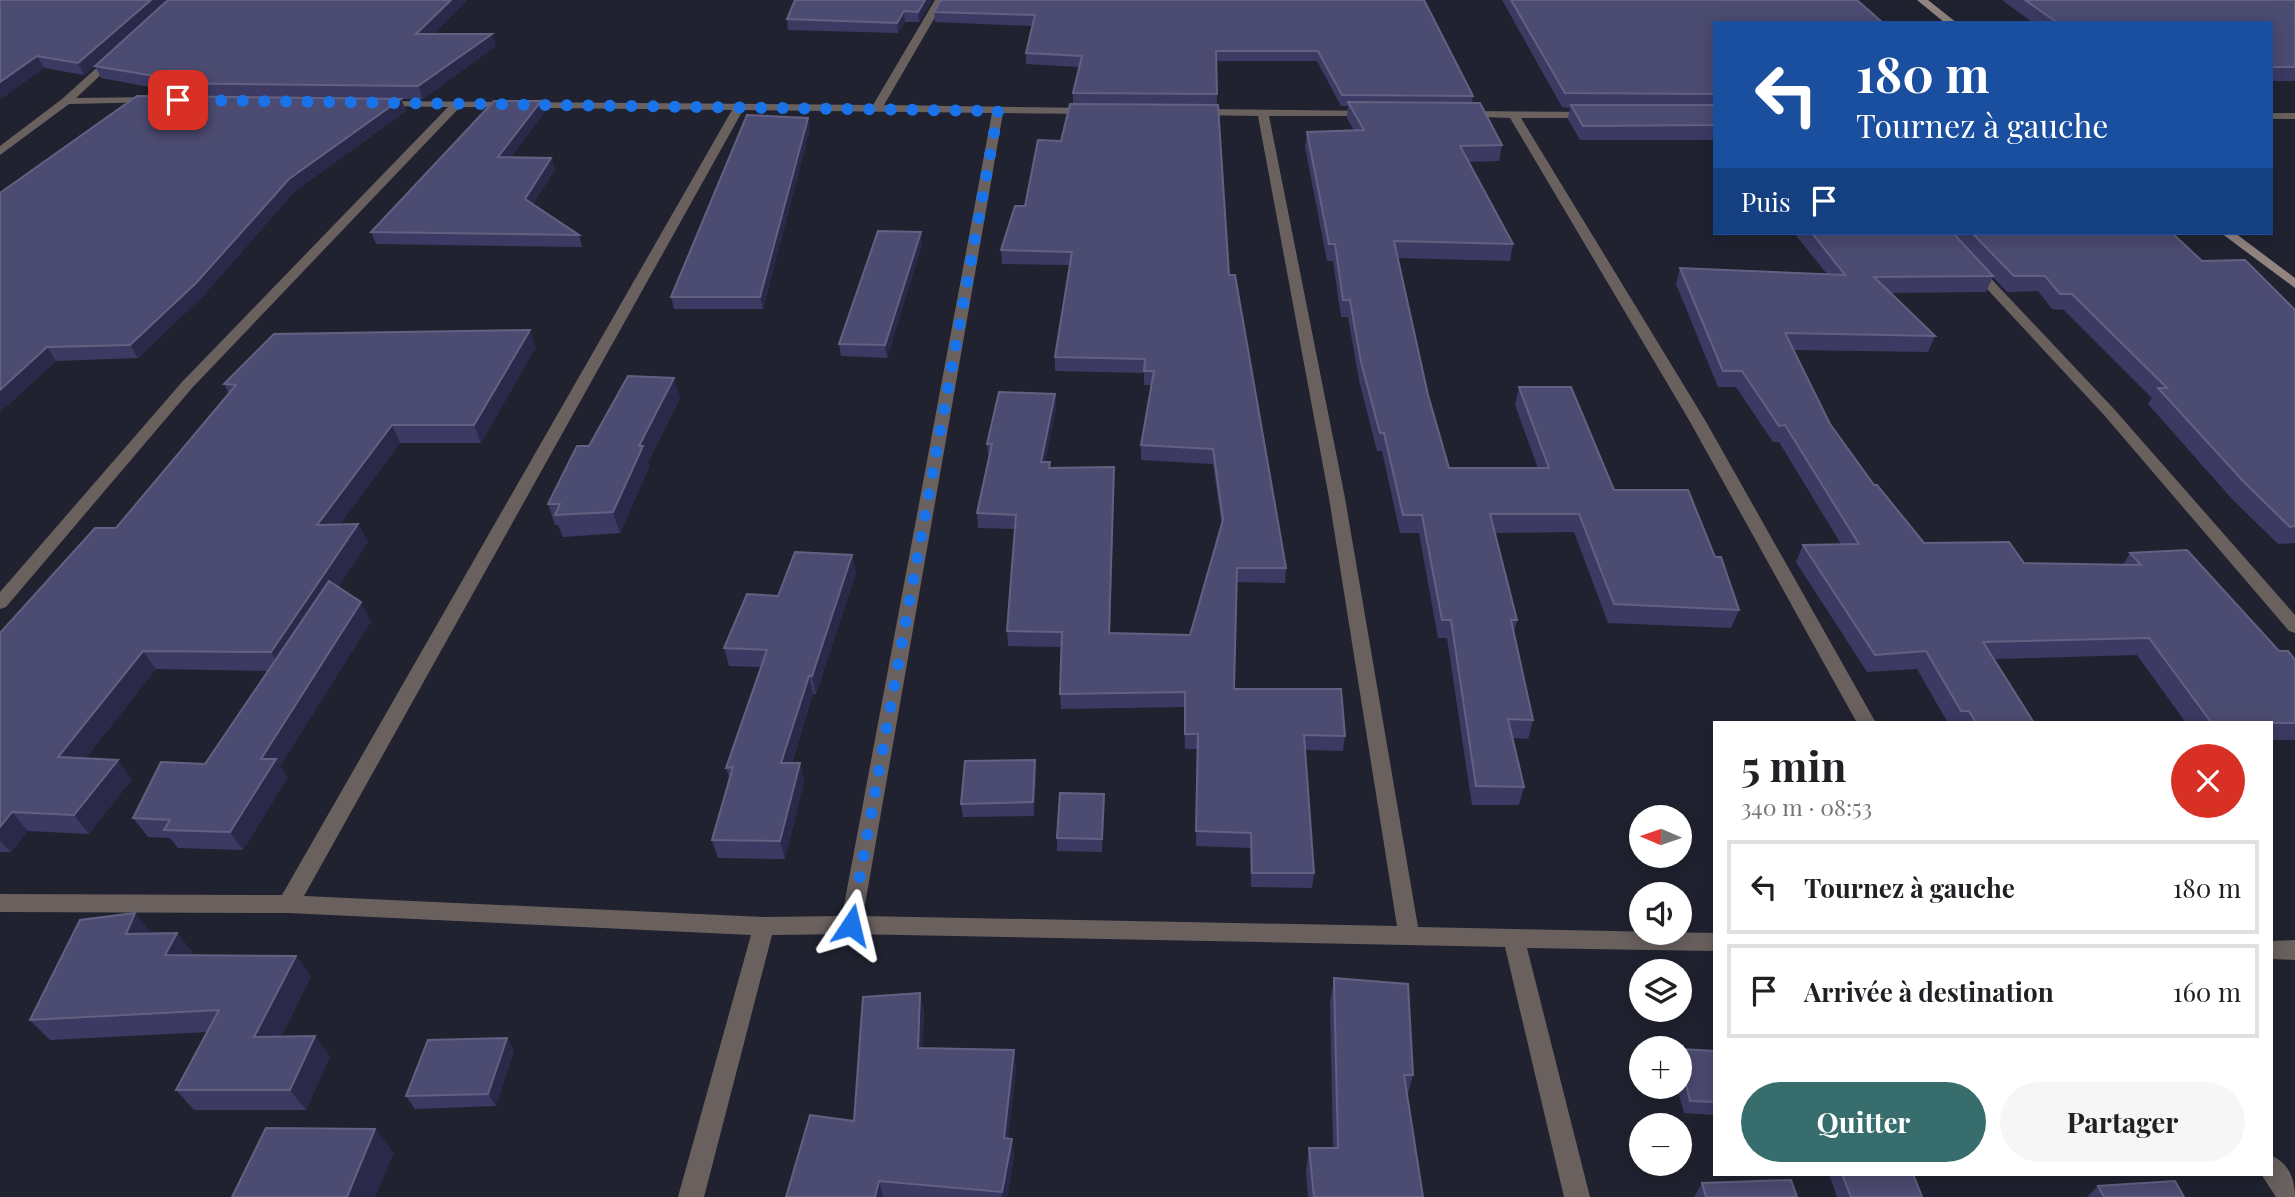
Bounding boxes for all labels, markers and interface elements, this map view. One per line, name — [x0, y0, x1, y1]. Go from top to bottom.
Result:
text: 180 m — [1856, 40, 1990, 105]
icon: left — [1741, 49, 1832, 140]
pin — [148, 70, 208, 130]
icon: arrive — [159, 81, 197, 119]
text: Tournez à gauche — [1856, 103, 2109, 146]
icon: arrive — [1805, 182, 1843, 220]
text: Puis — [1741, 184, 1791, 219]
text: 5 min — [1741, 737, 1846, 793]
button: close — [2171, 744, 2245, 818]
text: 340 m · 08:53 — [1741, 791, 1872, 822]
north arrow — [1629, 805, 1692, 868]
map controls — [1629, 805, 1692, 1176]
icon: left — [1745, 868, 1783, 906]
text: Tournez à gauche — [1804, 870, 2015, 905]
text: 180 m — [2173, 870, 2241, 905]
button: sound — [1629, 882, 1692, 945]
position arrow — [814, 888, 888, 962]
button: layers — [1629, 959, 1692, 1022]
icon: arrive — [1745, 972, 1783, 1010]
text: Arrivée à destination — [1804, 974, 2054, 1009]
text: 160 m — [2173, 974, 2241, 1009]
button: + — [1629, 1036, 1692, 1099]
button: Quitter — [1741, 1082, 1986, 1162]
button: Partager — [2000, 1082, 2245, 1162]
button: − — [1629, 1113, 1692, 1176]

